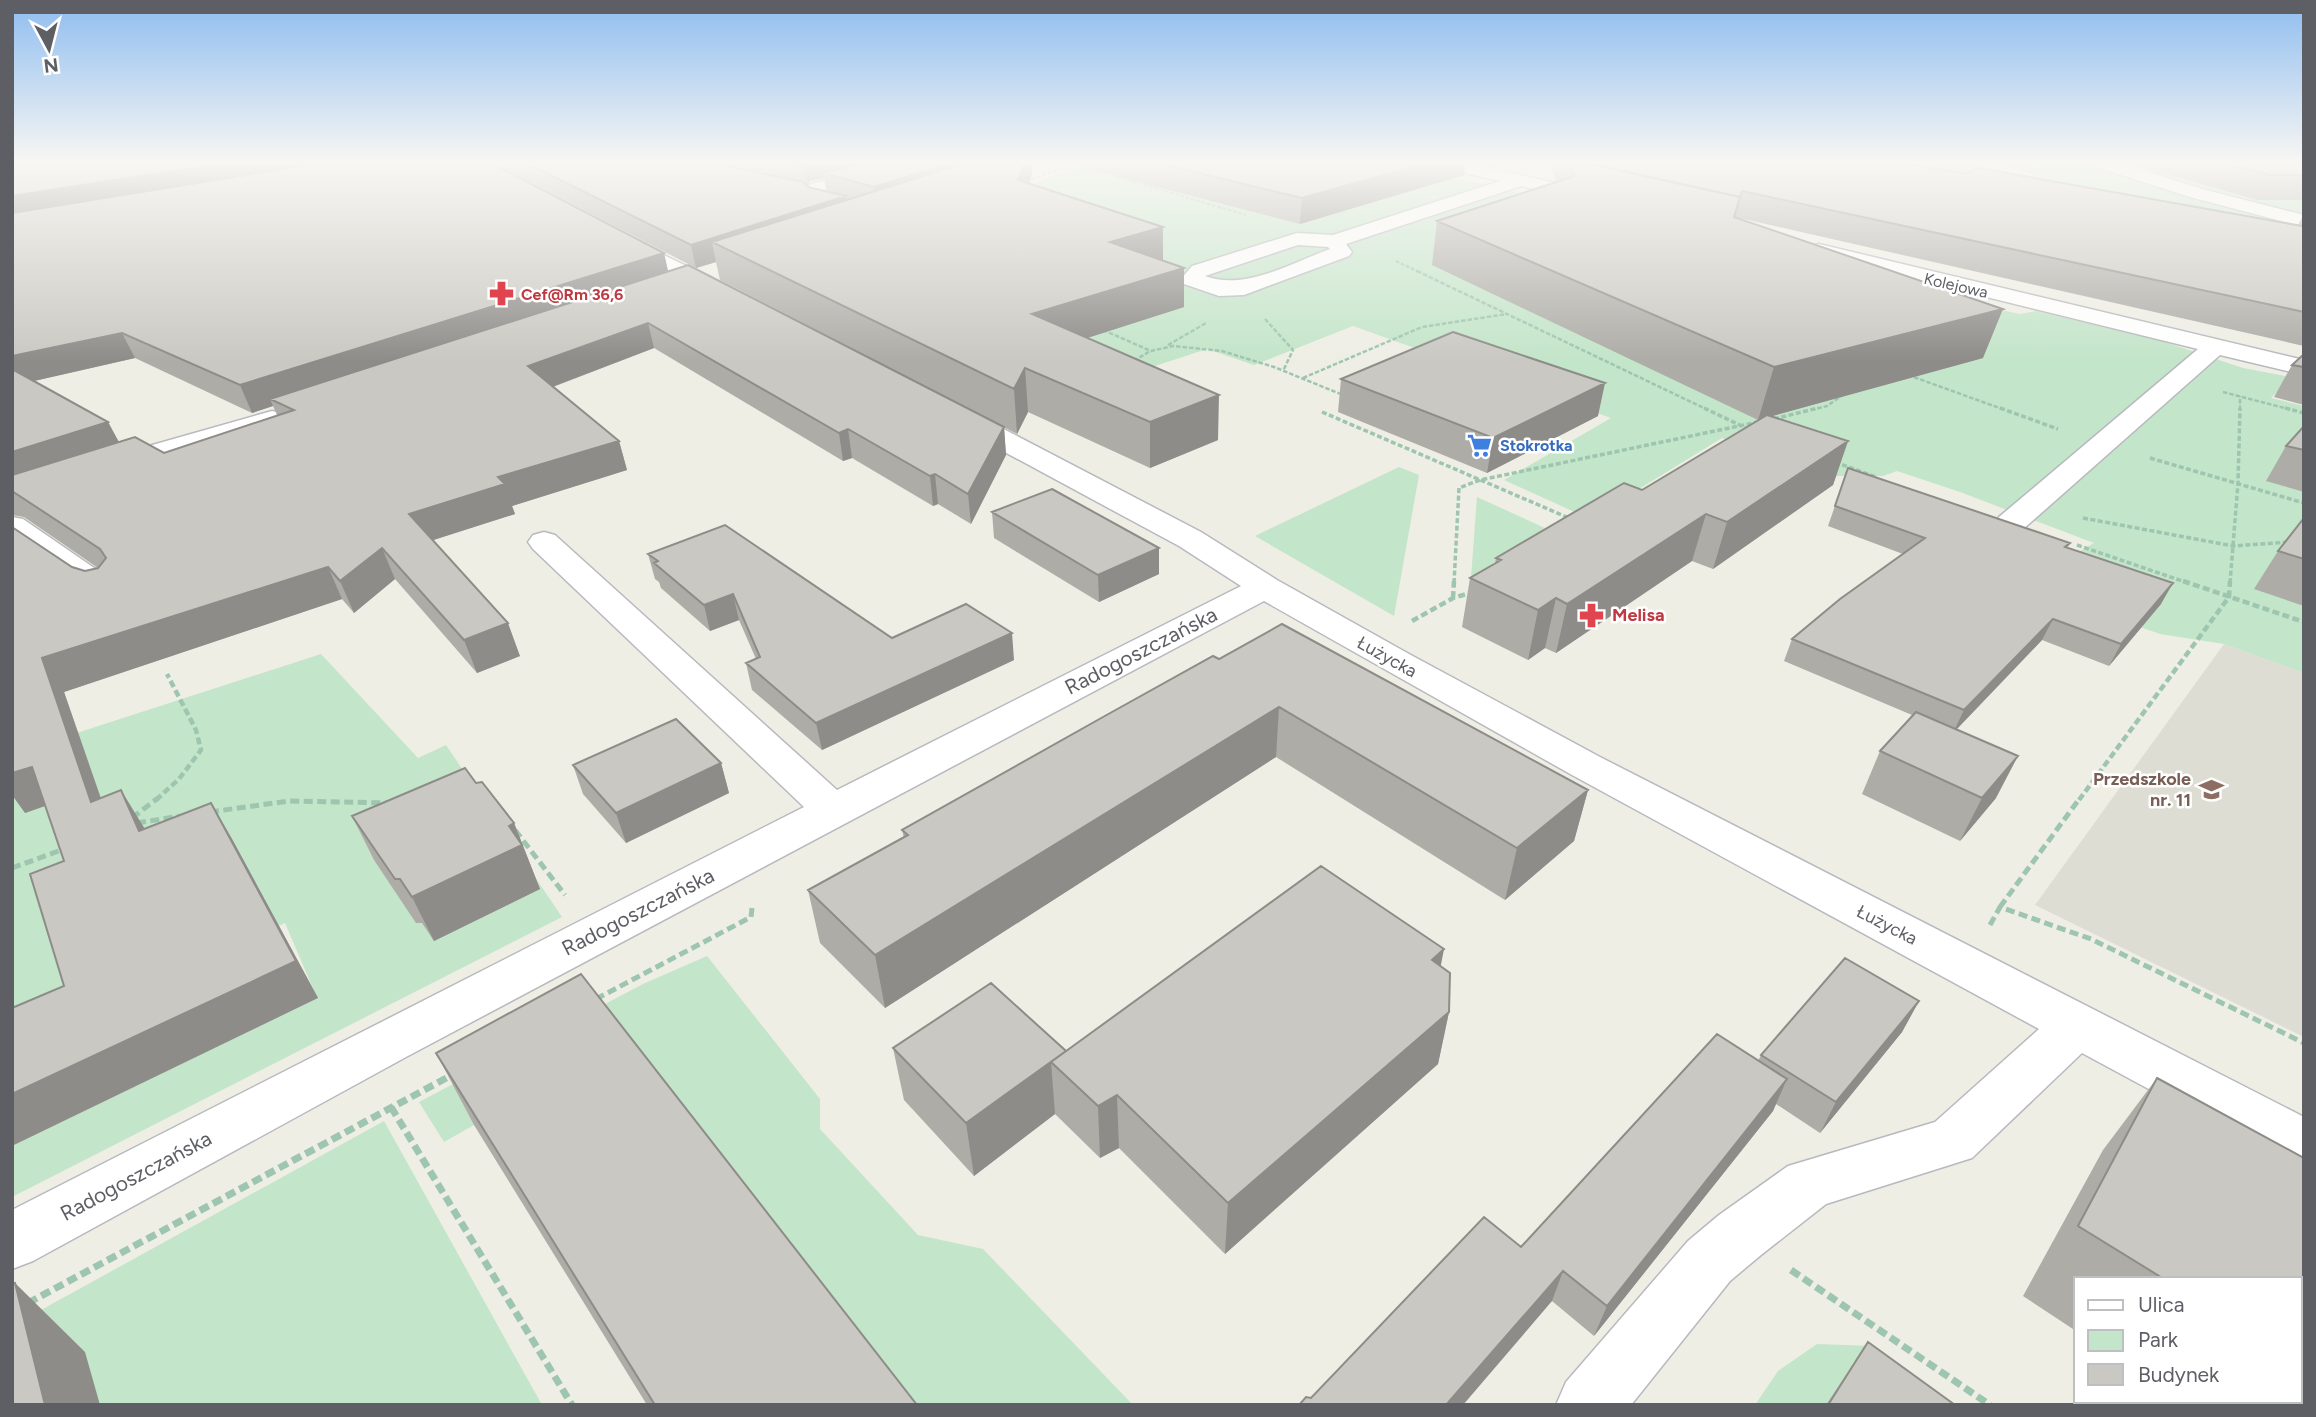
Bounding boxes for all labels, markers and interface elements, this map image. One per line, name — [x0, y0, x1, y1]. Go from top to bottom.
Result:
north arrow — [14, 14, 84, 84]
text: N — [42, 53, 60, 78]
street label: Kolejowa — [1922, 269, 1990, 302]
pharmacy icon: Cef@Rm 36,6 — [487, 280, 515, 308]
place label: Cef@Rm 36,6 — [521, 285, 623, 304]
supermarket icon: Stokrotka — [1466, 431, 1494, 459]
place label: Stokrotka — [1500, 436, 1572, 455]
street label: Radogoszczańska — [1060, 601, 1221, 700]
pharmacy icon: Melisa — [1578, 601, 1606, 629]
place label: Melisa — [1612, 604, 1665, 626]
street label: Łużycka — [1353, 632, 1421, 682]
place label: Przedszkole nr. 11 — [2093, 768, 2191, 811]
school or university icon: Przedszkole nr. 11 — [2197, 775, 2225, 803]
street label: Radogoszczańska — [557, 862, 718, 961]
street label: Łużycka — [1853, 900, 1921, 950]
street label: Radogoszczańska — [56, 1125, 216, 1226]
legend — [2074, 1277, 2302, 1403]
text: Ulica — [2138, 1292, 2184, 1317]
text: Park — [2138, 1327, 2179, 1352]
text: Budynek — [2138, 1362, 2220, 1387]

